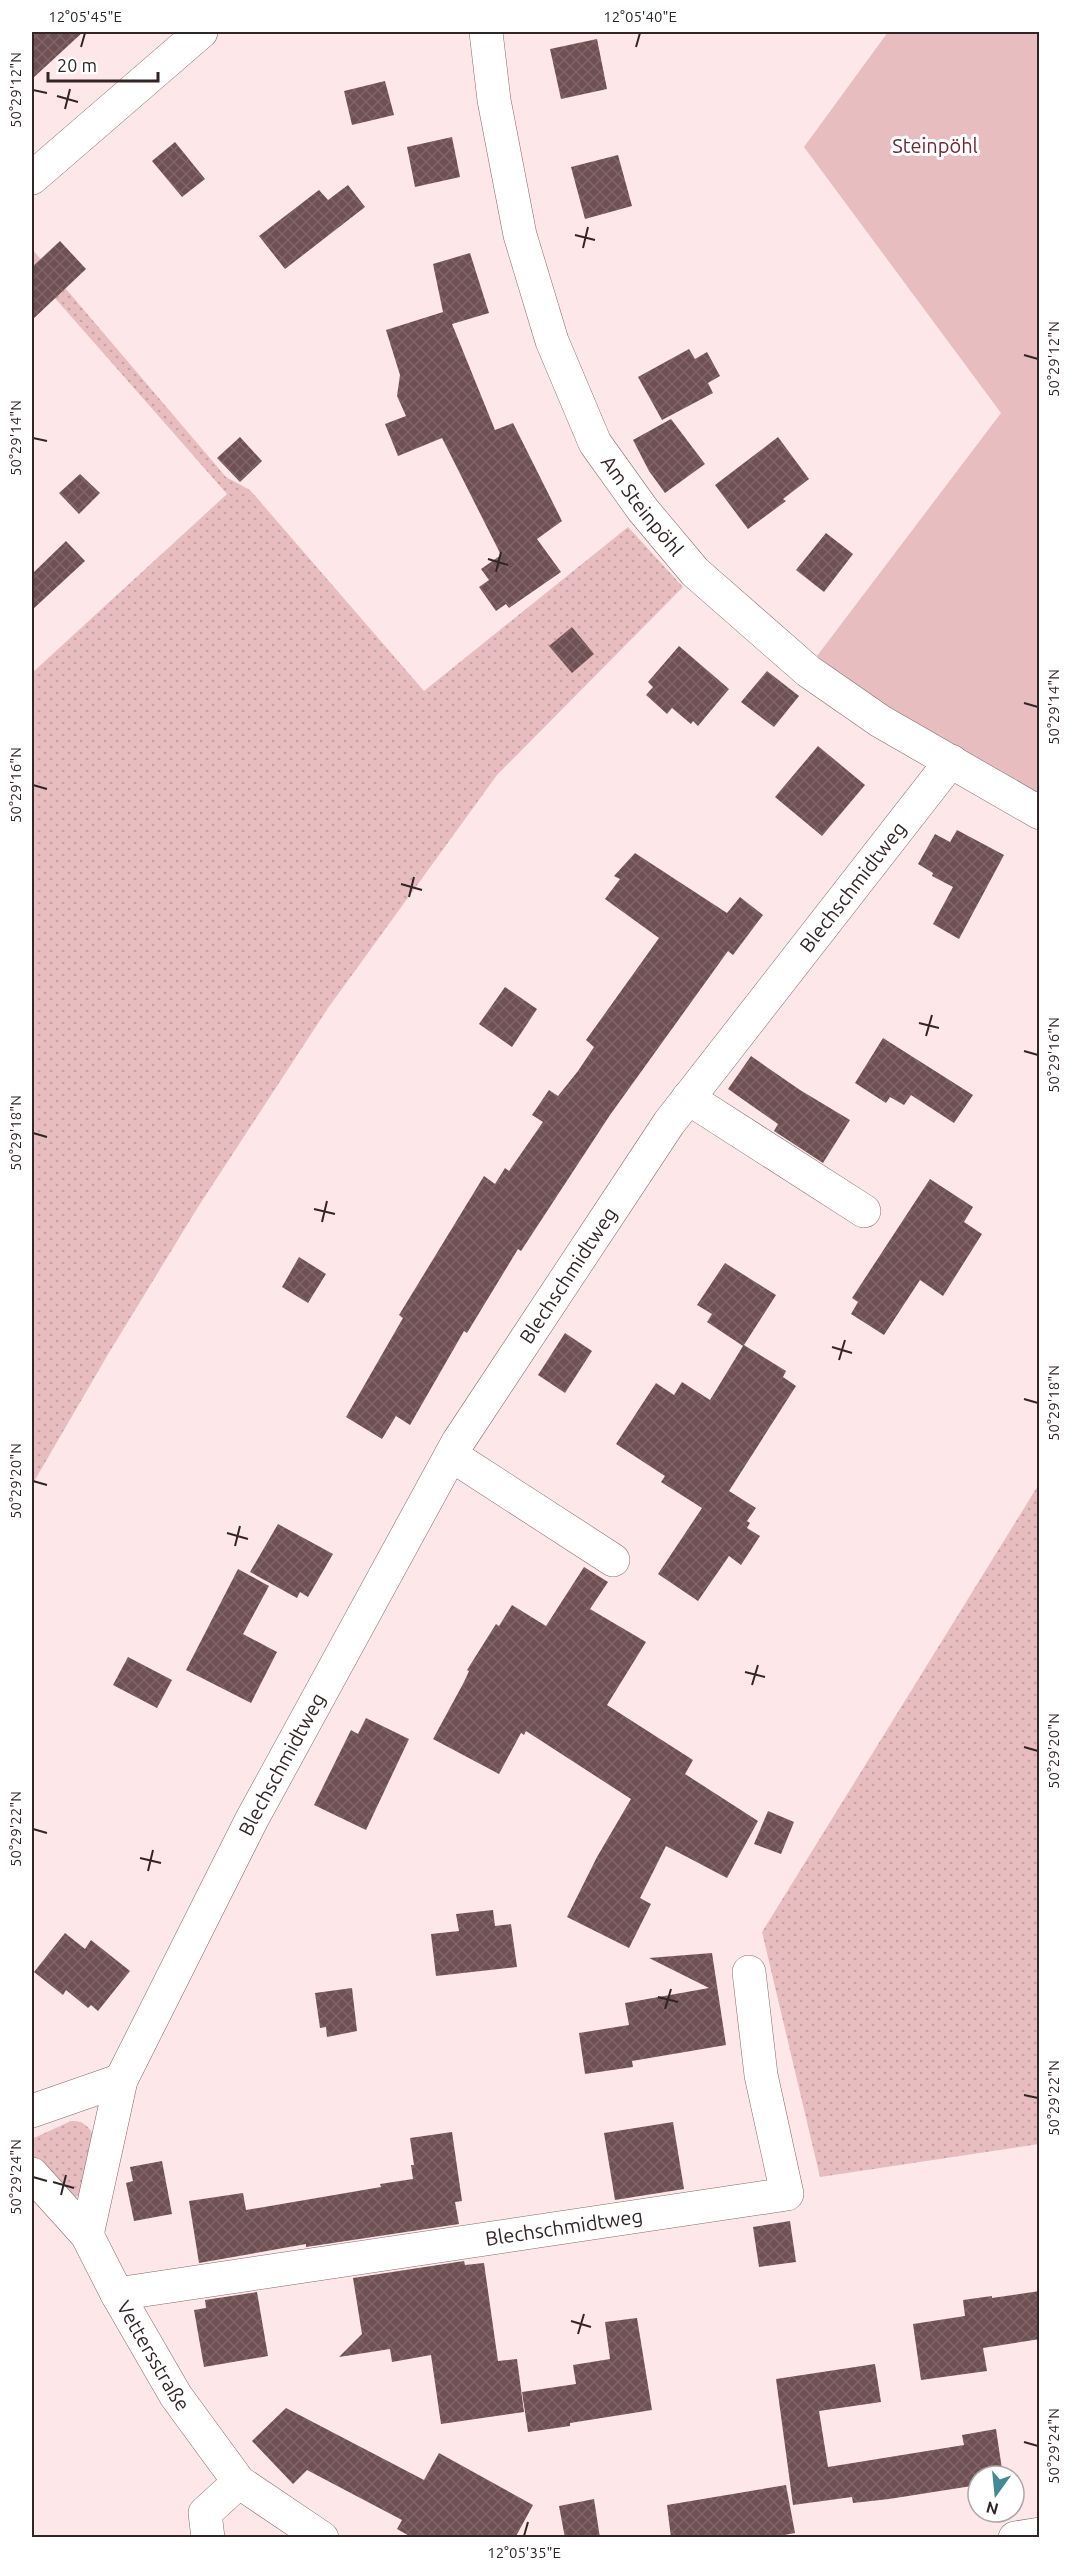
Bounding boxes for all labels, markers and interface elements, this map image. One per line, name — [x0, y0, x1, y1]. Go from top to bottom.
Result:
text: 12°05'45"E — [48, 8, 122, 25]
text: 12°05'40"E — [603, 8, 677, 25]
scale bar — [48, 45, 158, 83]
text: 50°29'12"N — [7, 52, 24, 128]
text: 20 m — [57, 55, 97, 75]
park label: Steinpöhl — [892, 134, 978, 157]
text: 50°29'12"N — [1045, 321, 1062, 397]
text: 50°29'14"N — [7, 400, 24, 476]
street label: Am Steinpöhl — [597, 451, 689, 560]
text: 50°29'14"N — [1045, 669, 1062, 745]
text: 50°29'16"N — [7, 747, 24, 823]
street label: Blechschmidtweg — [795, 817, 910, 956]
text: 50°29'16"N — [1045, 1017, 1062, 1093]
text: 50°29'18"N — [7, 1095, 24, 1171]
street label: Blechschmidtweg — [514, 1203, 621, 1348]
text: 50°29'18"N — [1045, 1365, 1062, 1441]
text: 50°29'20"N — [7, 1443, 24, 1519]
street label: Blechschmidtweg — [234, 1689, 330, 1839]
text: 50°29'20"N — [1045, 1713, 1062, 1789]
text: 50°29'22"N — [7, 1791, 24, 1867]
text: 50°29'22"N — [1045, 2060, 1062, 2136]
text: 50°29'24"N — [7, 2139, 24, 2215]
street label: Blechschmidtweg — [484, 2204, 644, 2250]
street label: Vettersstraße — [112, 2297, 195, 2415]
text: 50°29'24"N — [1045, 2408, 1062, 2484]
north arrow — [966, 2464, 1026, 2524]
text: N — [984, 2498, 1000, 2519]
text: 12°05'35"E — [487, 2544, 561, 2561]

